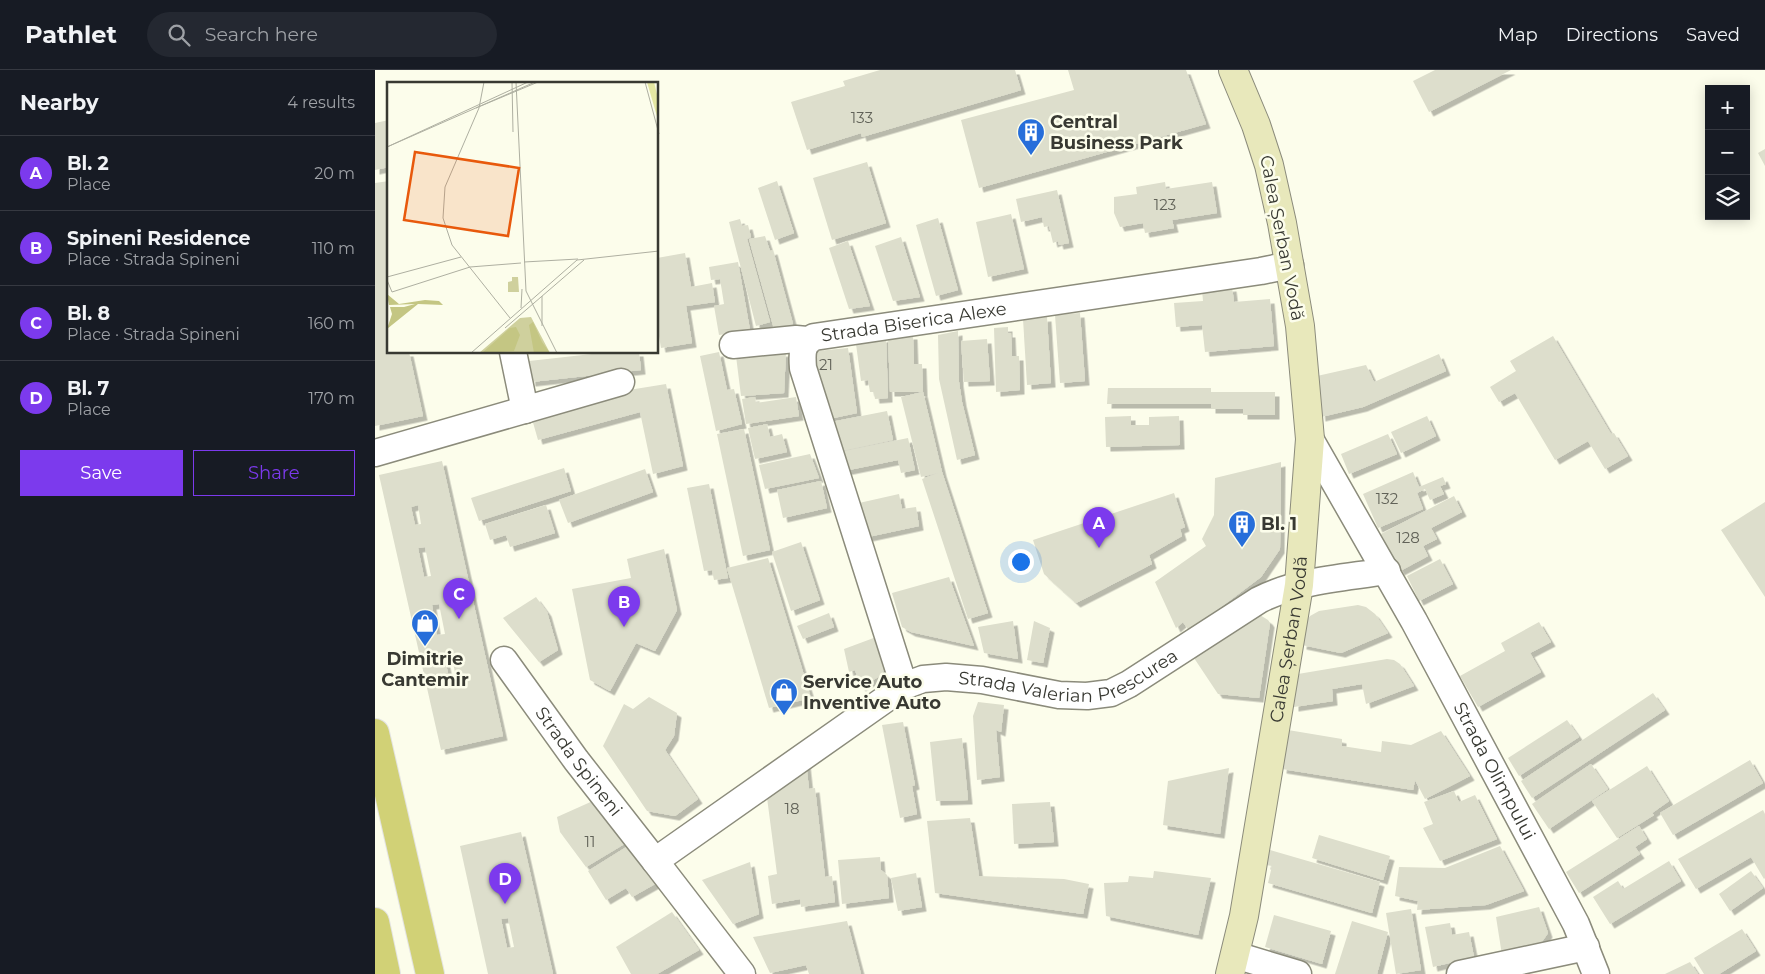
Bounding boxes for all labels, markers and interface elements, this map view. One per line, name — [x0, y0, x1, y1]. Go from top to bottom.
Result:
search box — [147, 12, 497, 57]
text: Pathlet — [25, 20, 117, 49]
icon: search — [165, 21, 193, 49]
text: Search here — [205, 23, 318, 46]
text: Map — [1498, 24, 1538, 46]
text: Directions — [1566, 24, 1658, 46]
text: Saved — [1686, 24, 1740, 46]
inset map — [387, 82, 659, 354]
map controls — [1705, 85, 1750, 220]
button: + — [1705, 85, 1750, 130]
text: Nearby — [20, 90, 99, 115]
text: 4 results — [287, 93, 355, 112]
house number: 133 — [851, 108, 873, 127]
place label: Central Business Park — [1050, 111, 1183, 154]
building icon: Central Business Park — [1016, 117, 1046, 156]
button: − — [1705, 130, 1750, 175]
text: Bl. 2 — [67, 152, 109, 175]
street label: Calea Șerban Vodă — [1254, 153, 1309, 323]
text: A — [30, 164, 42, 183]
text: 20 m — [314, 164, 355, 183]
text: Place — [67, 175, 111, 194]
button: layers — [1705, 175, 1750, 220]
house number: 123 — [1154, 195, 1176, 214]
text: Spineni Residence — [67, 227, 251, 250]
text: B — [30, 239, 42, 258]
text: 110 m — [312, 239, 355, 258]
text: Place · Strada Spineni — [67, 250, 240, 269]
street label: Strada Biserica Alexe — [820, 298, 1008, 347]
text: Bl. 8 — [67, 302, 110, 325]
text: C — [30, 314, 42, 333]
text: 160 m — [308, 314, 355, 333]
text: Place · Strada Spineni — [67, 325, 240, 344]
house number: 21 — [819, 355, 833, 374]
text: Bl. 7 — [67, 377, 109, 400]
text: D — [29, 389, 43, 408]
text: 170 m — [308, 389, 355, 408]
text: Place — [67, 400, 111, 419]
button: Save — [20, 450, 183, 496]
button: Share — [193, 450, 355, 496]
house number: 132 — [1376, 489, 1398, 508]
pin: A — [1083, 507, 1115, 548]
building icon: Bl. 1 — [1227, 509, 1257, 548]
place label: Bl. 1 — [1261, 513, 1297, 535]
house number: 128 — [1396, 528, 1420, 547]
your location — [1008, 549, 1034, 575]
street label: Calea Șerban Vodă — [1265, 555, 1312, 724]
pin: C — [443, 578, 475, 619]
pin: B — [608, 586, 640, 627]
shop icon: Dimitrie Cantemir — [410, 608, 440, 647]
street label: Strada Valerian Prescurea — [958, 644, 1182, 707]
place label: Dimitrie Cantemir — [381, 648, 469, 691]
place label: Service Auto Inventive Auto — [803, 671, 941, 714]
shop icon: Service Auto Inventive Auto — [769, 677, 799, 716]
street label: Strada Olimpului — [1449, 699, 1540, 844]
street label: Strada Spineni — [530, 703, 627, 821]
house number: 18 — [785, 799, 800, 818]
house number: 11 — [585, 832, 595, 851]
pin: D — [489, 863, 521, 904]

